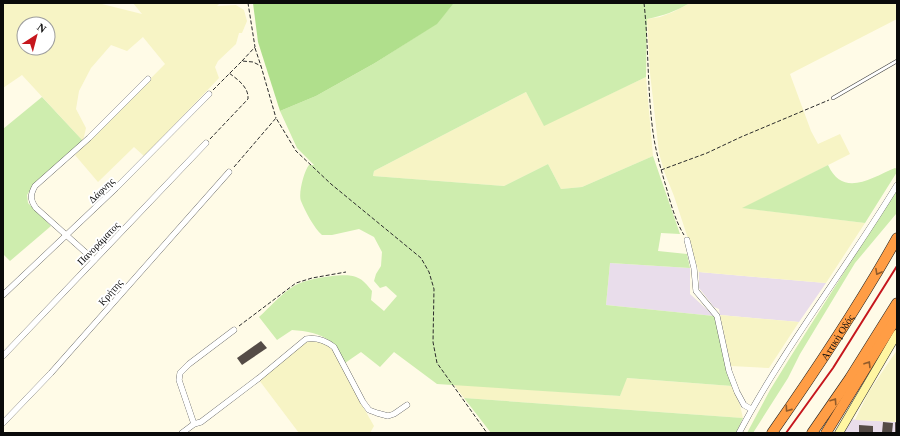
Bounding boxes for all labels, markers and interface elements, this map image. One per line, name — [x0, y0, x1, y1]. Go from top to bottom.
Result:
north arrow — [16, 16, 56, 56]
text: N — [35, 21, 49, 35]
street label: Δάφνης — [86, 176, 116, 205]
street label: Πανοράματος — [75, 219, 122, 267]
one-way arrow — [875, 268, 883, 275]
street label: Κρήτης — [96, 277, 125, 308]
street label: Αττική Οδός — [819, 312, 856, 362]
one-way arrow — [864, 361, 871, 368]
one-way arrow — [829, 398, 837, 405]
one-way arrow — [786, 405, 793, 412]

